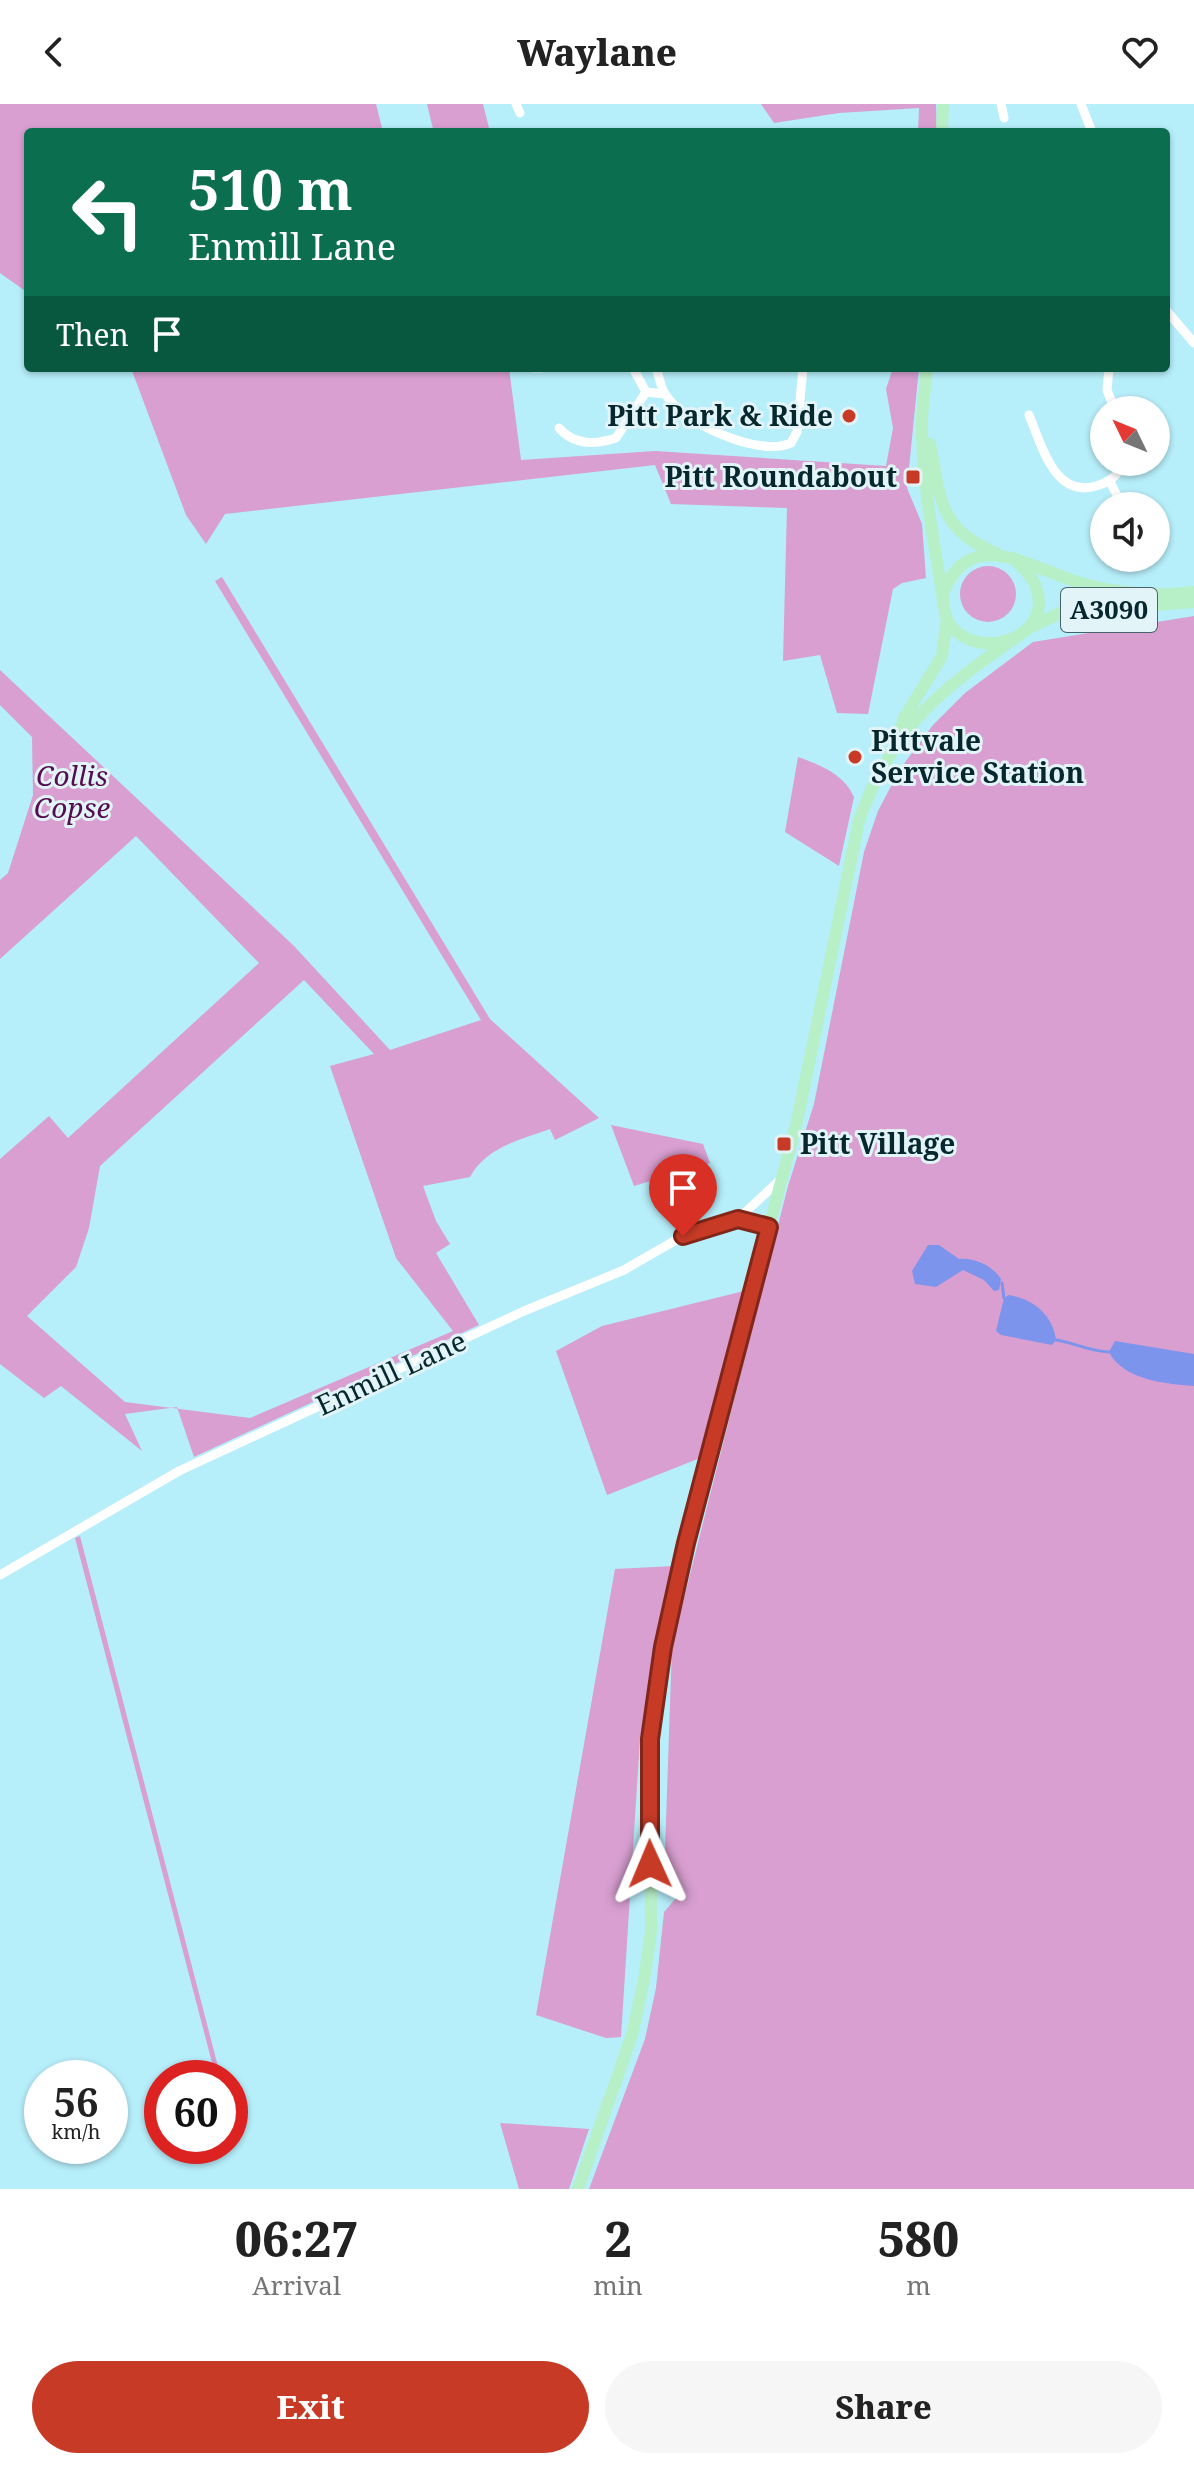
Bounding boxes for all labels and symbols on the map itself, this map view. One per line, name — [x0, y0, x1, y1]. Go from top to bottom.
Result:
place label: Pitt Park & Ride — [607, 396, 833, 434]
north arrow — [1090, 396, 1170, 476]
marker: Pitt Park & Ride — [840, 407, 858, 425]
place label: Pitt Roundabout — [664, 457, 897, 495]
marker: Pitt Roundabout — [904, 468, 922, 486]
road number: A3090 — [1061, 588, 1157, 632]
place label: Pittvale Service Station — [871, 721, 1084, 791]
marker: Pittvale Service Station — [846, 748, 864, 766]
park label: Collis Copse — [34, 756, 110, 826]
place label: Pitt Village — [800, 1124, 955, 1162]
marker: Pitt Village — [775, 1135, 793, 1153]
pin — [649, 1154, 717, 1236]
street label: Enmill Lane — [309, 1321, 472, 1424]
position arrow — [608, 1822, 692, 1906]
speed limit sign: 60 — [144, 2060, 248, 2164]

